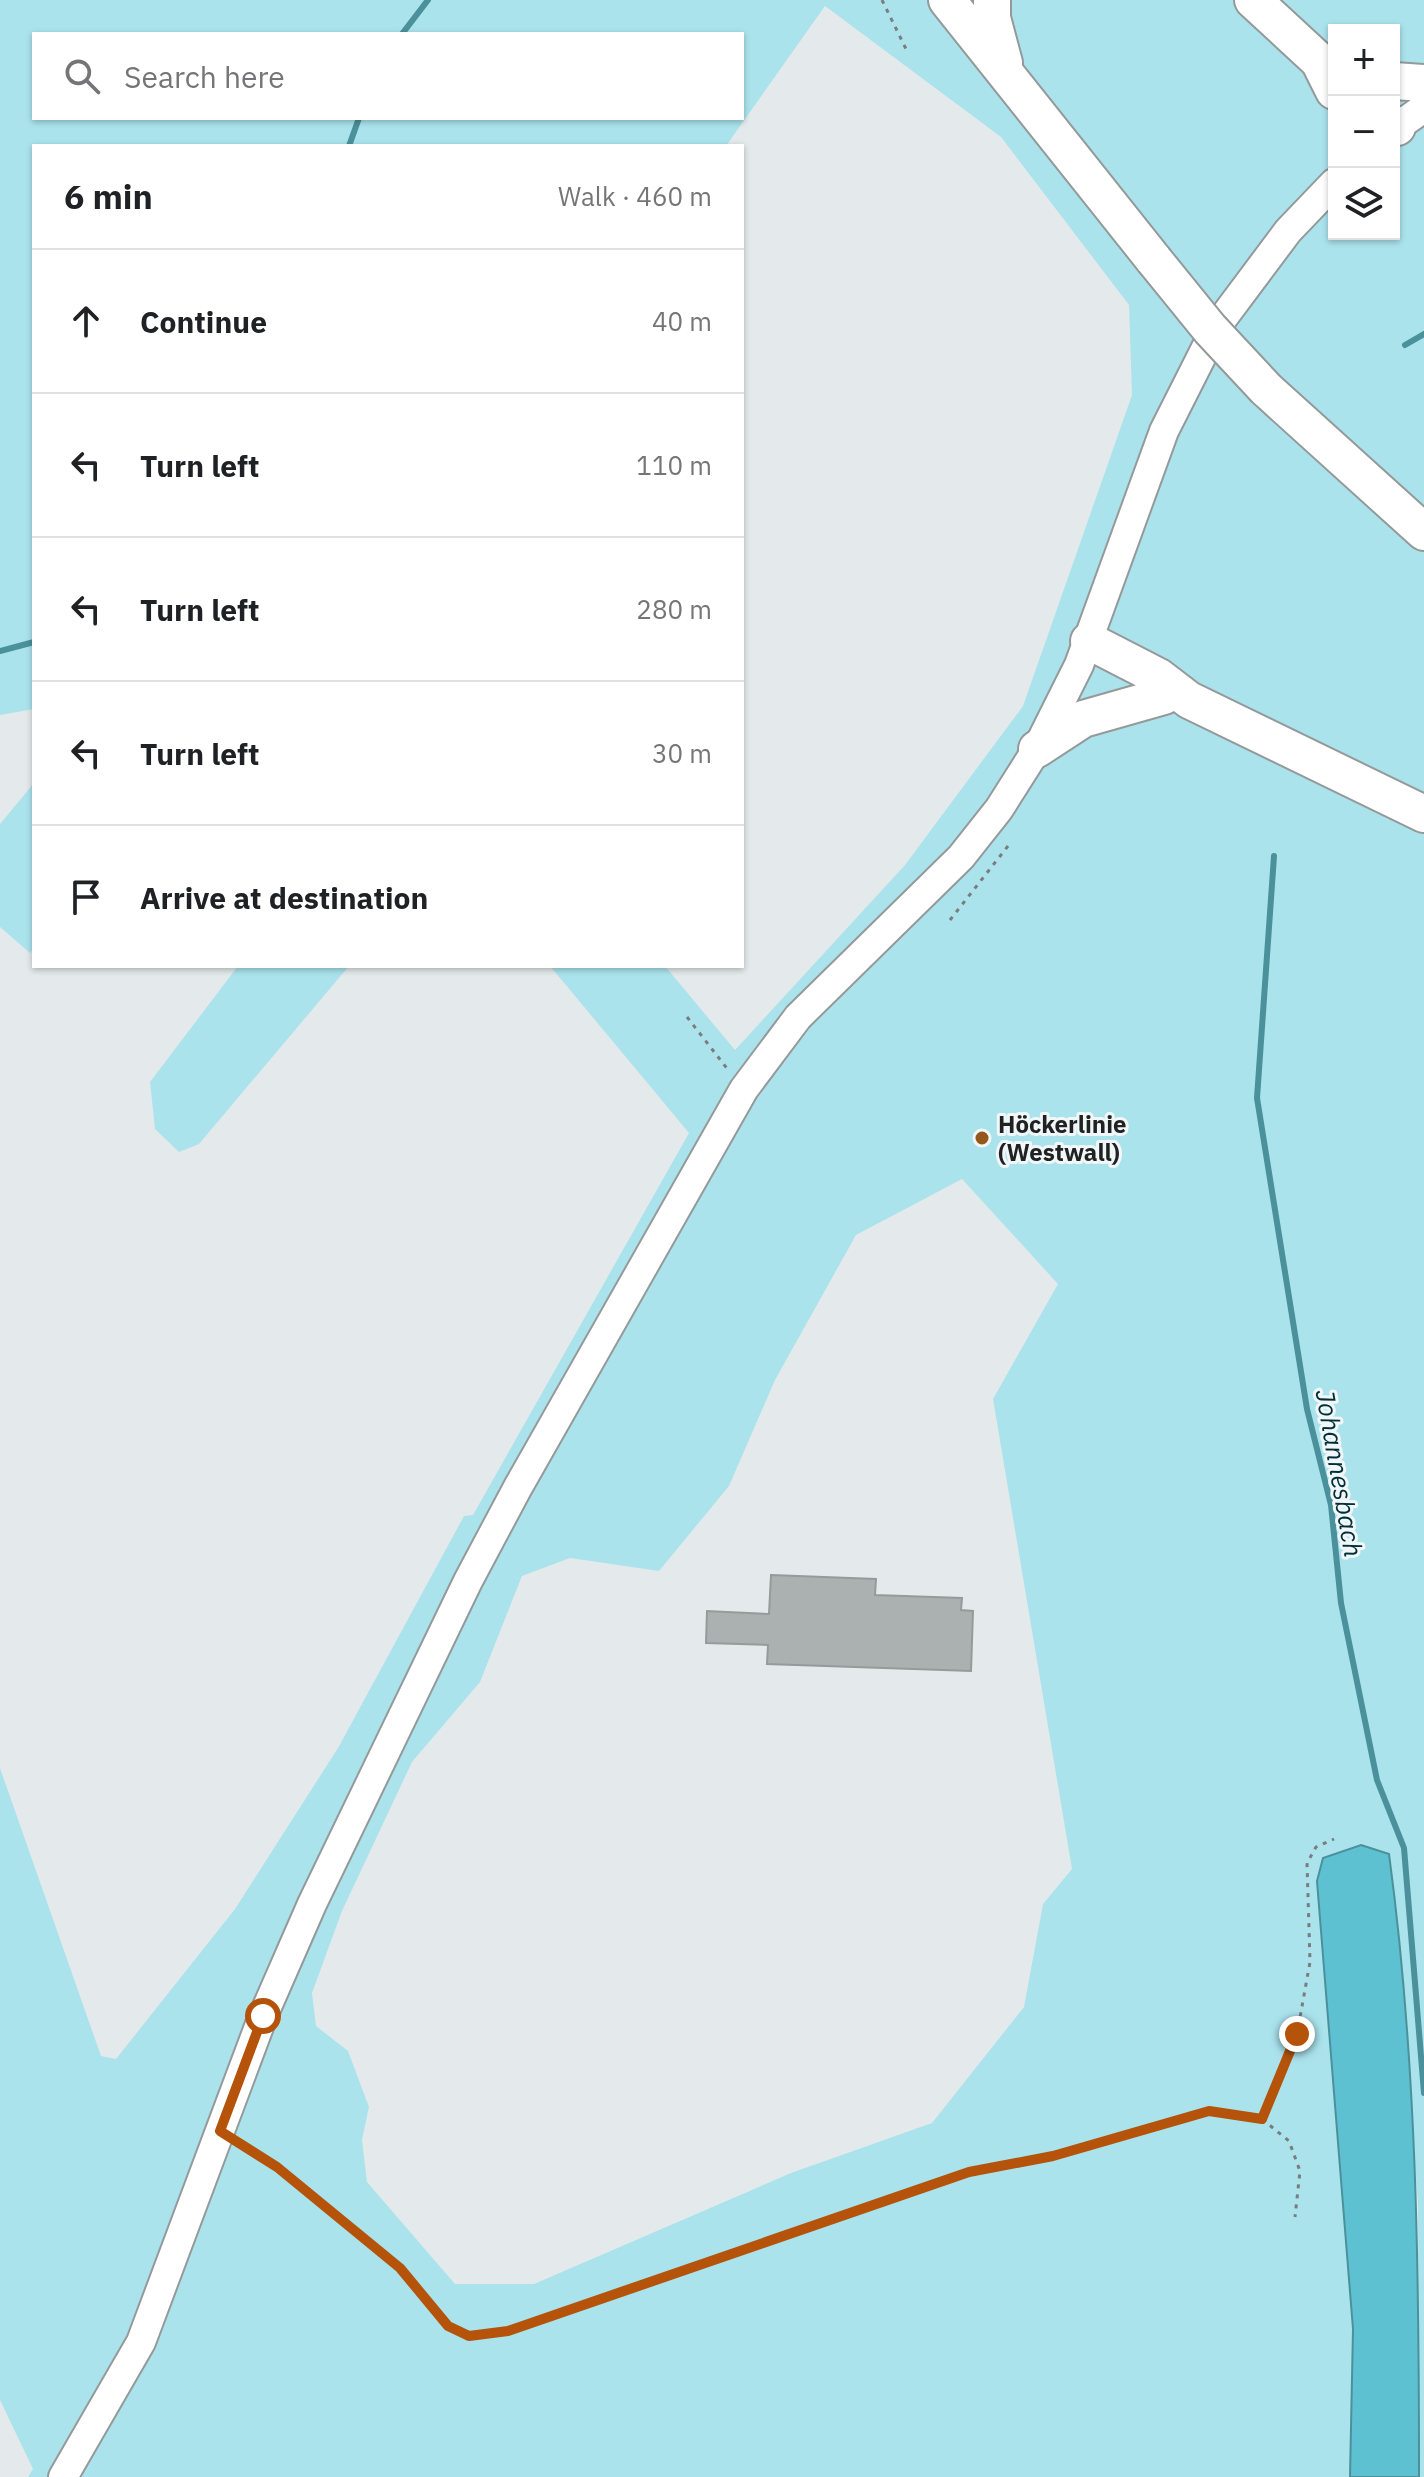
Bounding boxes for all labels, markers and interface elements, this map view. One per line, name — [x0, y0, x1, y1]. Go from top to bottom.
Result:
map controls — [1328, 24, 1400, 240]
button: + — [1328, 24, 1400, 96]
search box — [32, 32, 744, 120]
icon: search — [60, 54, 104, 98]
text: Search here — [124, 57, 285, 96]
button: − — [1328, 96, 1400, 168]
button: layers — [1328, 168, 1400, 240]
text: 6 min — [64, 174, 153, 218]
text: Walk · 460 m — [558, 179, 712, 213]
icon: ahead — [64, 299, 108, 343]
text: Continue — [140, 302, 267, 341]
text: 40 m — [652, 304, 712, 338]
icon: left — [64, 443, 108, 487]
text: Turn left — [140, 446, 259, 485]
text: 110 m — [636, 448, 712, 482]
icon: left — [64, 587, 108, 631]
text: Turn left — [140, 590, 259, 629]
text: 280 m — [636, 592, 712, 626]
icon: left — [64, 731, 108, 775]
text: Turn left — [140, 734, 259, 773]
text: 30 m — [652, 736, 712, 770]
icon: arrive — [64, 875, 108, 919]
text: Arrive at destination — [140, 878, 428, 917]
place label: Höckerlinie (Westwall) — [998, 1108, 1127, 1168]
marker: Höckerlinie (Westwall) — [973, 1129, 991, 1147]
water label: Johannesbach — [1309, 1387, 1371, 1559]
route start — [245, 1998, 281, 2034]
route end — [1279, 2016, 1315, 2052]

